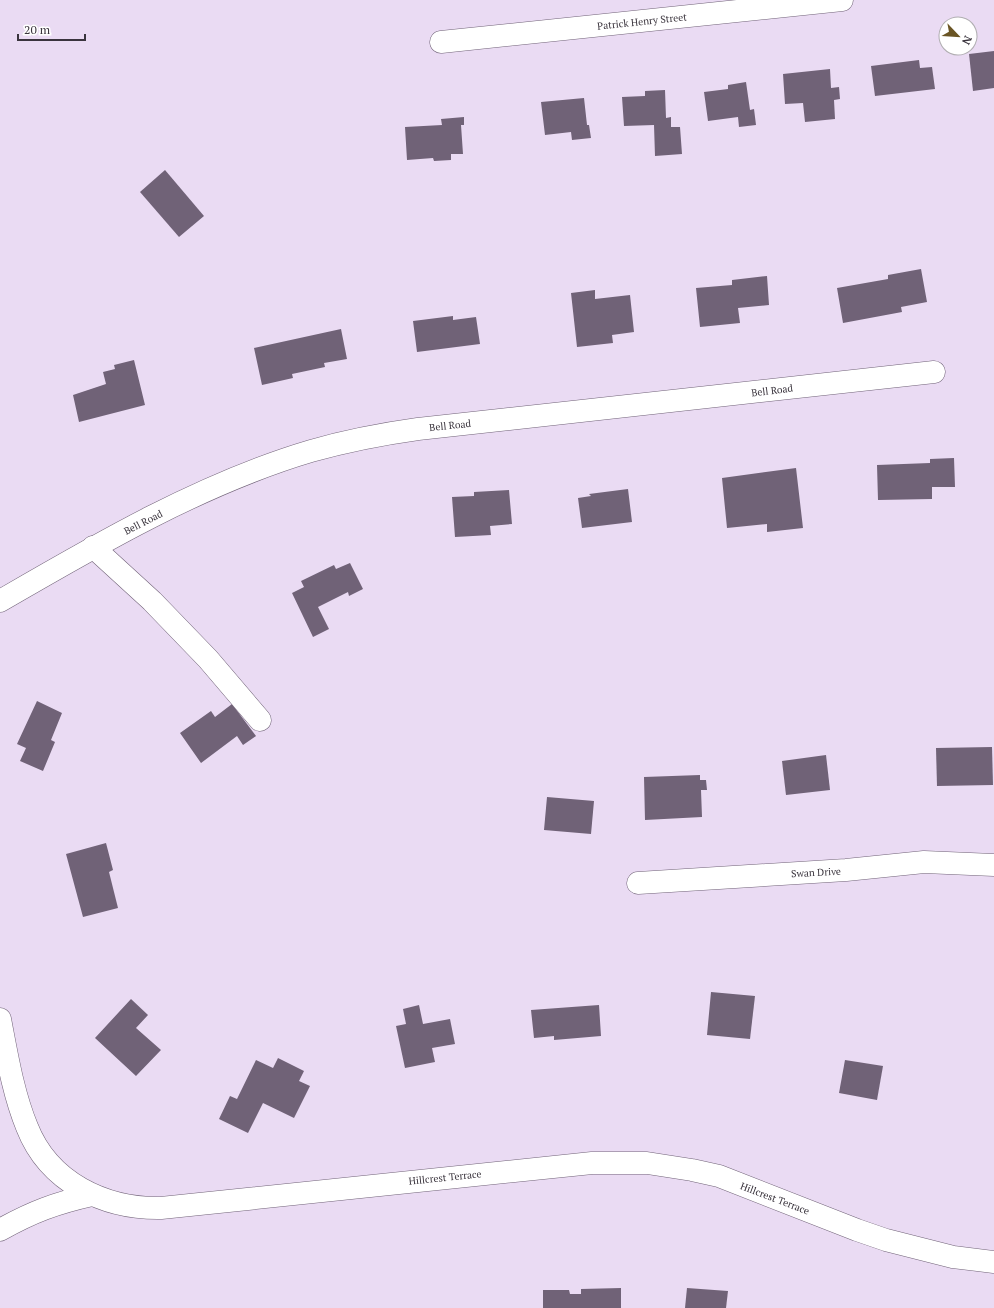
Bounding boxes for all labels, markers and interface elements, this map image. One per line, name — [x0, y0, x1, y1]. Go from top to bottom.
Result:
street label: Patrick Henry Street — [597, 10, 688, 33]
scale bar — [18, 16, 85, 42]
north arrow — [938, 16, 978, 56]
text: 20 m — [24, 22, 51, 37]
text: N — [959, 33, 975, 48]
street label: Bell Road — [750, 381, 794, 400]
street label: Bell Road — [429, 417, 472, 434]
street label: Bell Road — [122, 507, 165, 538]
street label: Swan Drive — [791, 865, 841, 880]
street label: Hillcrest Terrace — [408, 1167, 482, 1188]
street label: Hillcrest Terrace — [738, 1179, 811, 1218]

